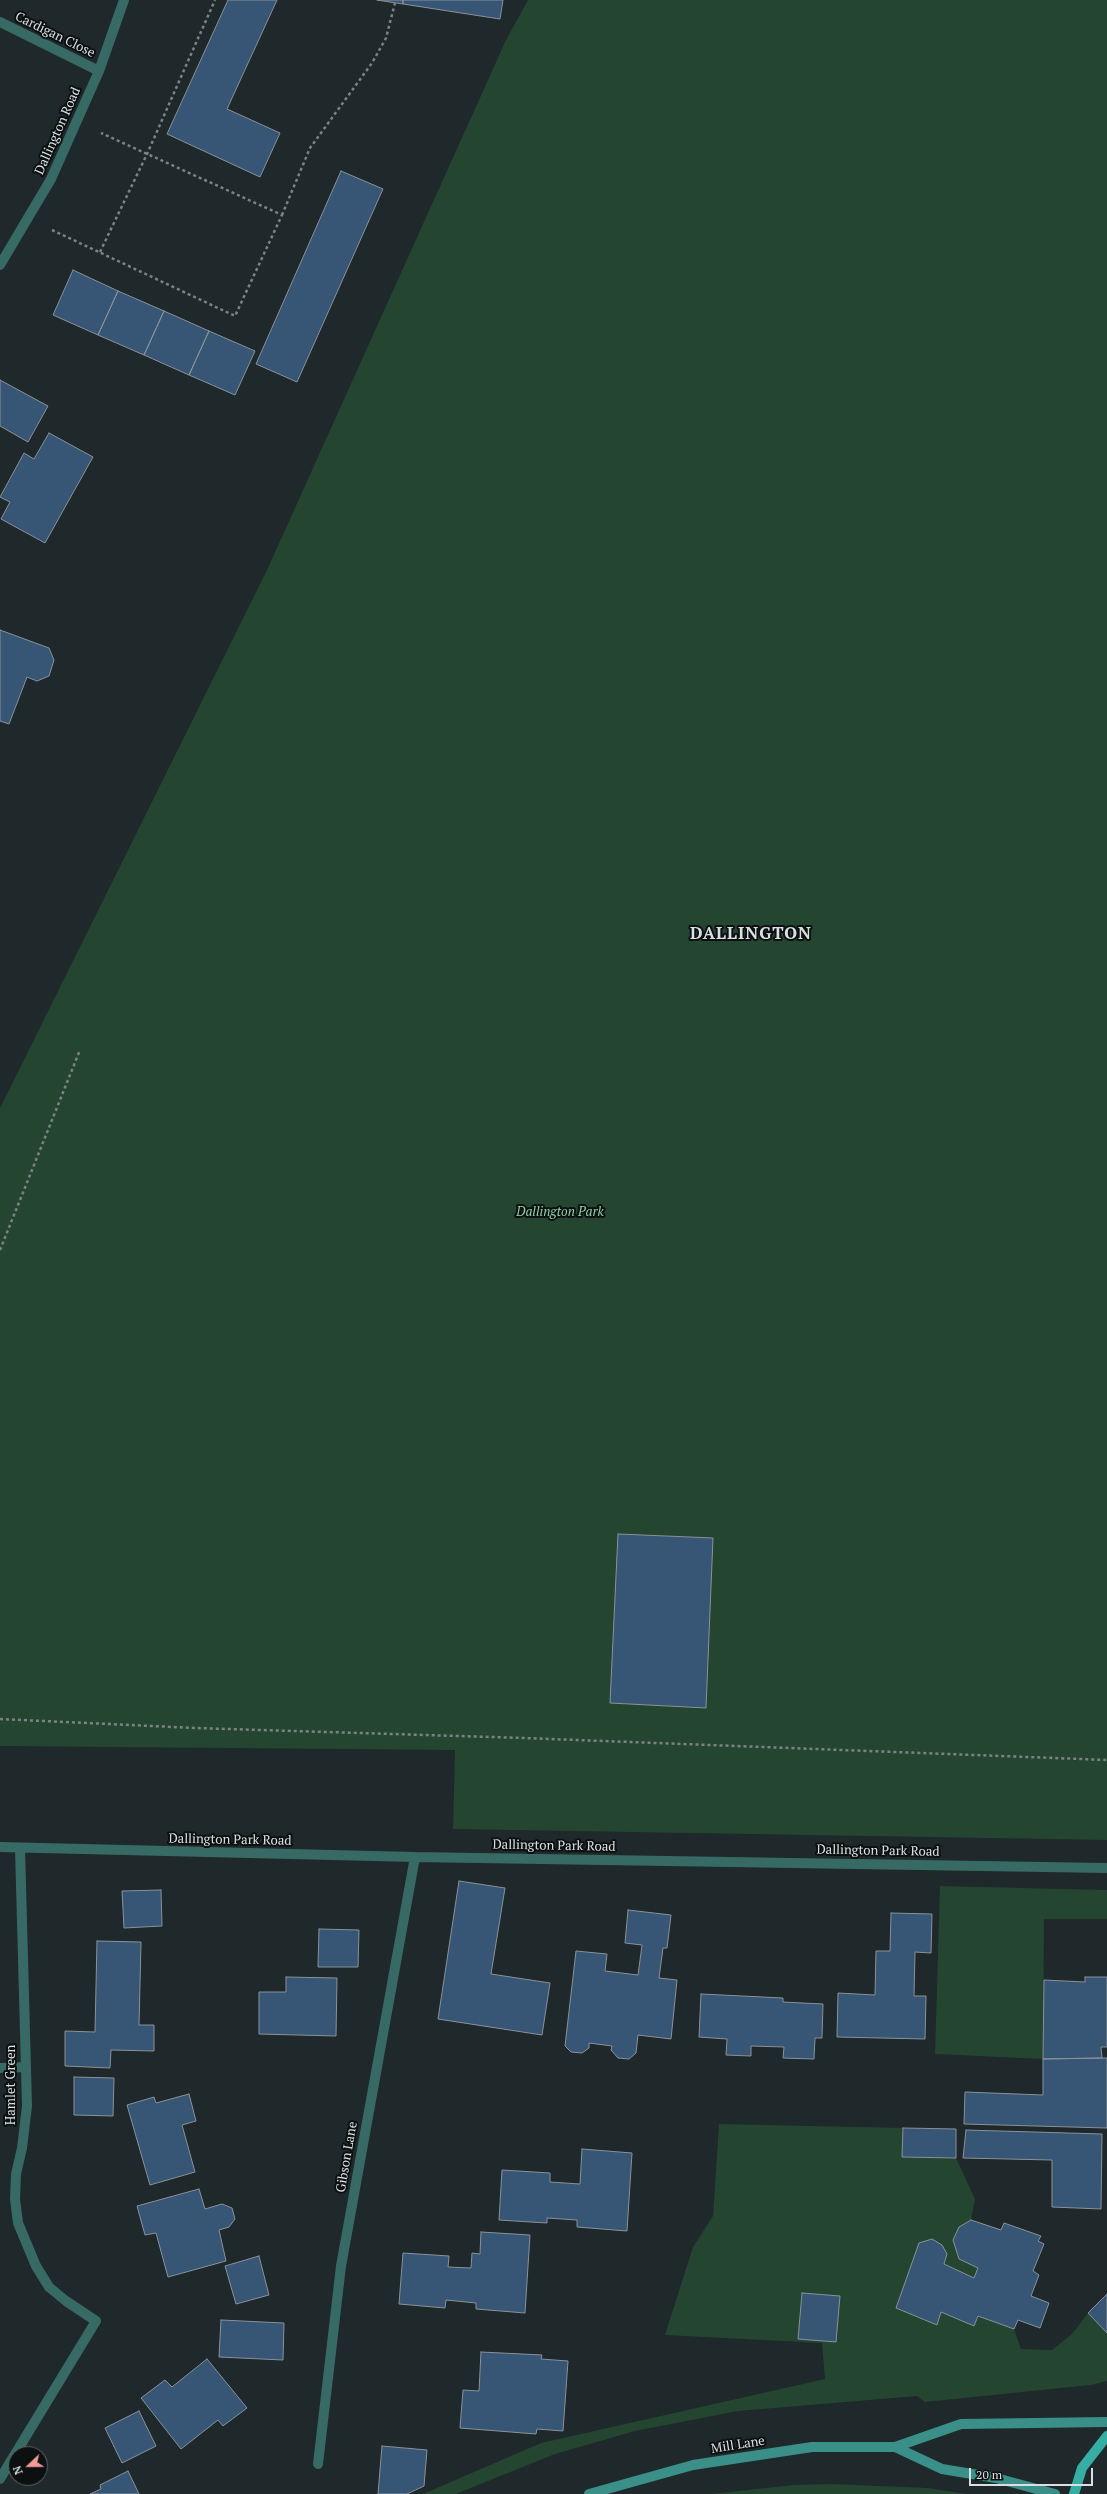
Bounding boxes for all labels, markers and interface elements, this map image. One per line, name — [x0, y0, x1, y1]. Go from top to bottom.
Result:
street label: Cardigan Close — [12, 9, 98, 61]
street label: Dallington Road — [32, 85, 84, 177]
district label: DALLINGTON — [690, 924, 812, 944]
park label: Dallington Park — [516, 1204, 604, 1220]
street label: Dallington Park Road — [168, 1831, 292, 1849]
street label: Dallington Park Road — [492, 1837, 616, 1855]
street label: Dallington Park Road — [816, 1842, 940, 1860]
street label: Hamlet Green — [3, 2045, 19, 2125]
street label: Gibson Lane — [333, 2120, 361, 2194]
street label: Mill Lane — [710, 2433, 766, 2457]
north arrow — [8, 2446, 48, 2486]
scale bar — [971, 2460, 1095, 2486]
text: N — [10, 2464, 26, 2477]
text: 20 m — [976, 2467, 1002, 2482]

